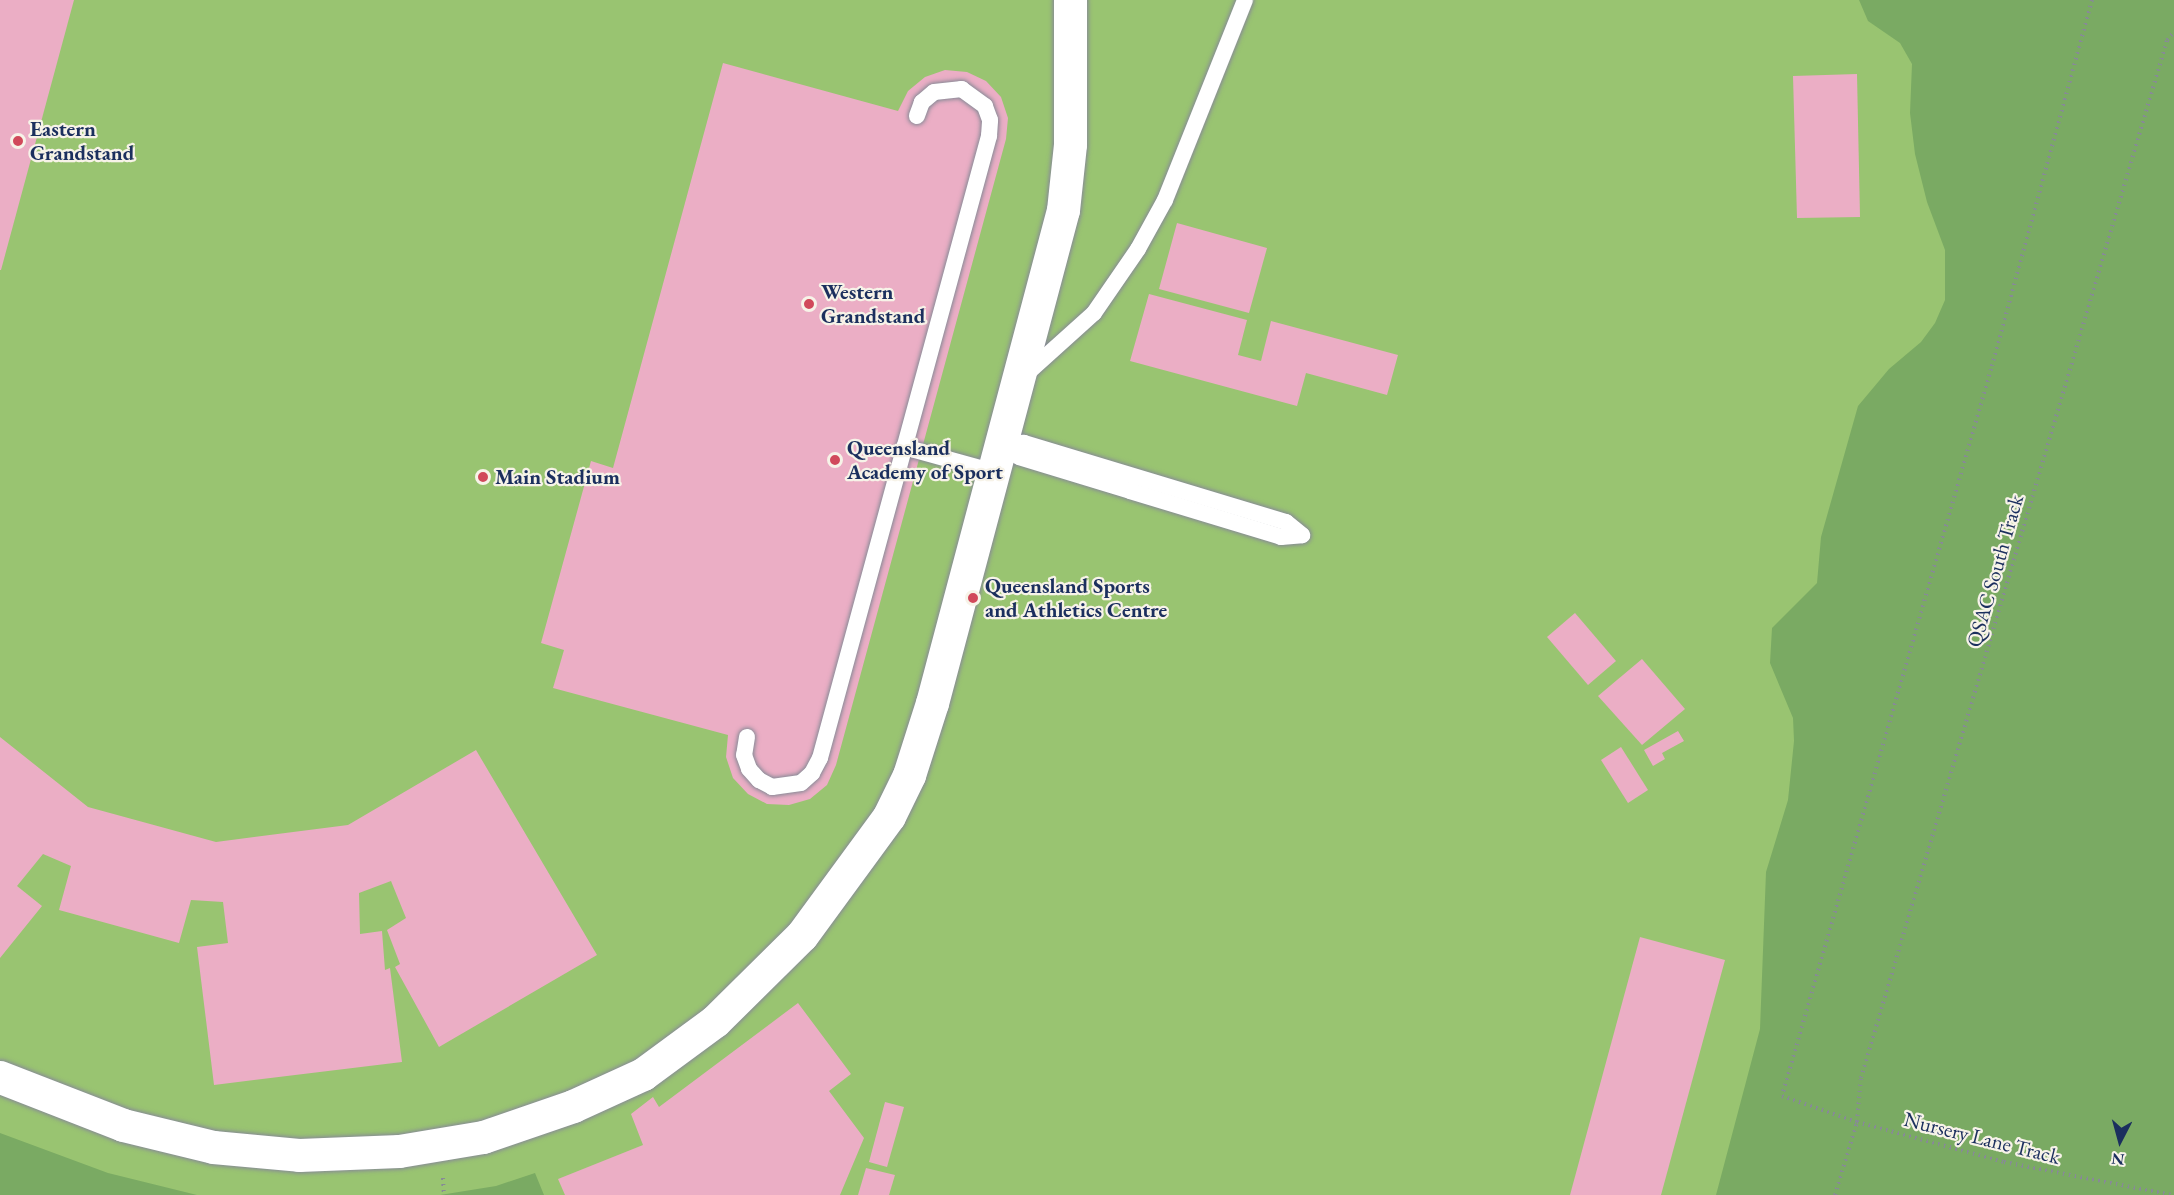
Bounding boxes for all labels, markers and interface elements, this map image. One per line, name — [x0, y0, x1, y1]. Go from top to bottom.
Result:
place label: Eastern Grandstand — [30, 116, 134, 166]
marker: Eastern Grandstand — [11, 134, 25, 148]
place label: Western Grandstand — [821, 279, 925, 329]
marker: Western Grandstand — [802, 297, 816, 311]
place label: Queensland Academy of Sport — [847, 435, 1003, 485]
marker: Queensland Academy of Sport — [828, 453, 842, 467]
place label: Main Stadium — [495, 464, 620, 490]
marker: Main Stadium — [476, 470, 490, 484]
street label: QSAC South Track — [1961, 492, 2029, 650]
place label: Queensland Sports and Athletics Centre — [985, 573, 1167, 623]
marker: Queensland Sports and Athletics Centre — [966, 591, 980, 605]
street label: Nursery Lane Track — [1901, 1106, 2063, 1170]
north arrow — [2090, 1111, 2150, 1171]
text: N — [2111, 1148, 2126, 1171]

